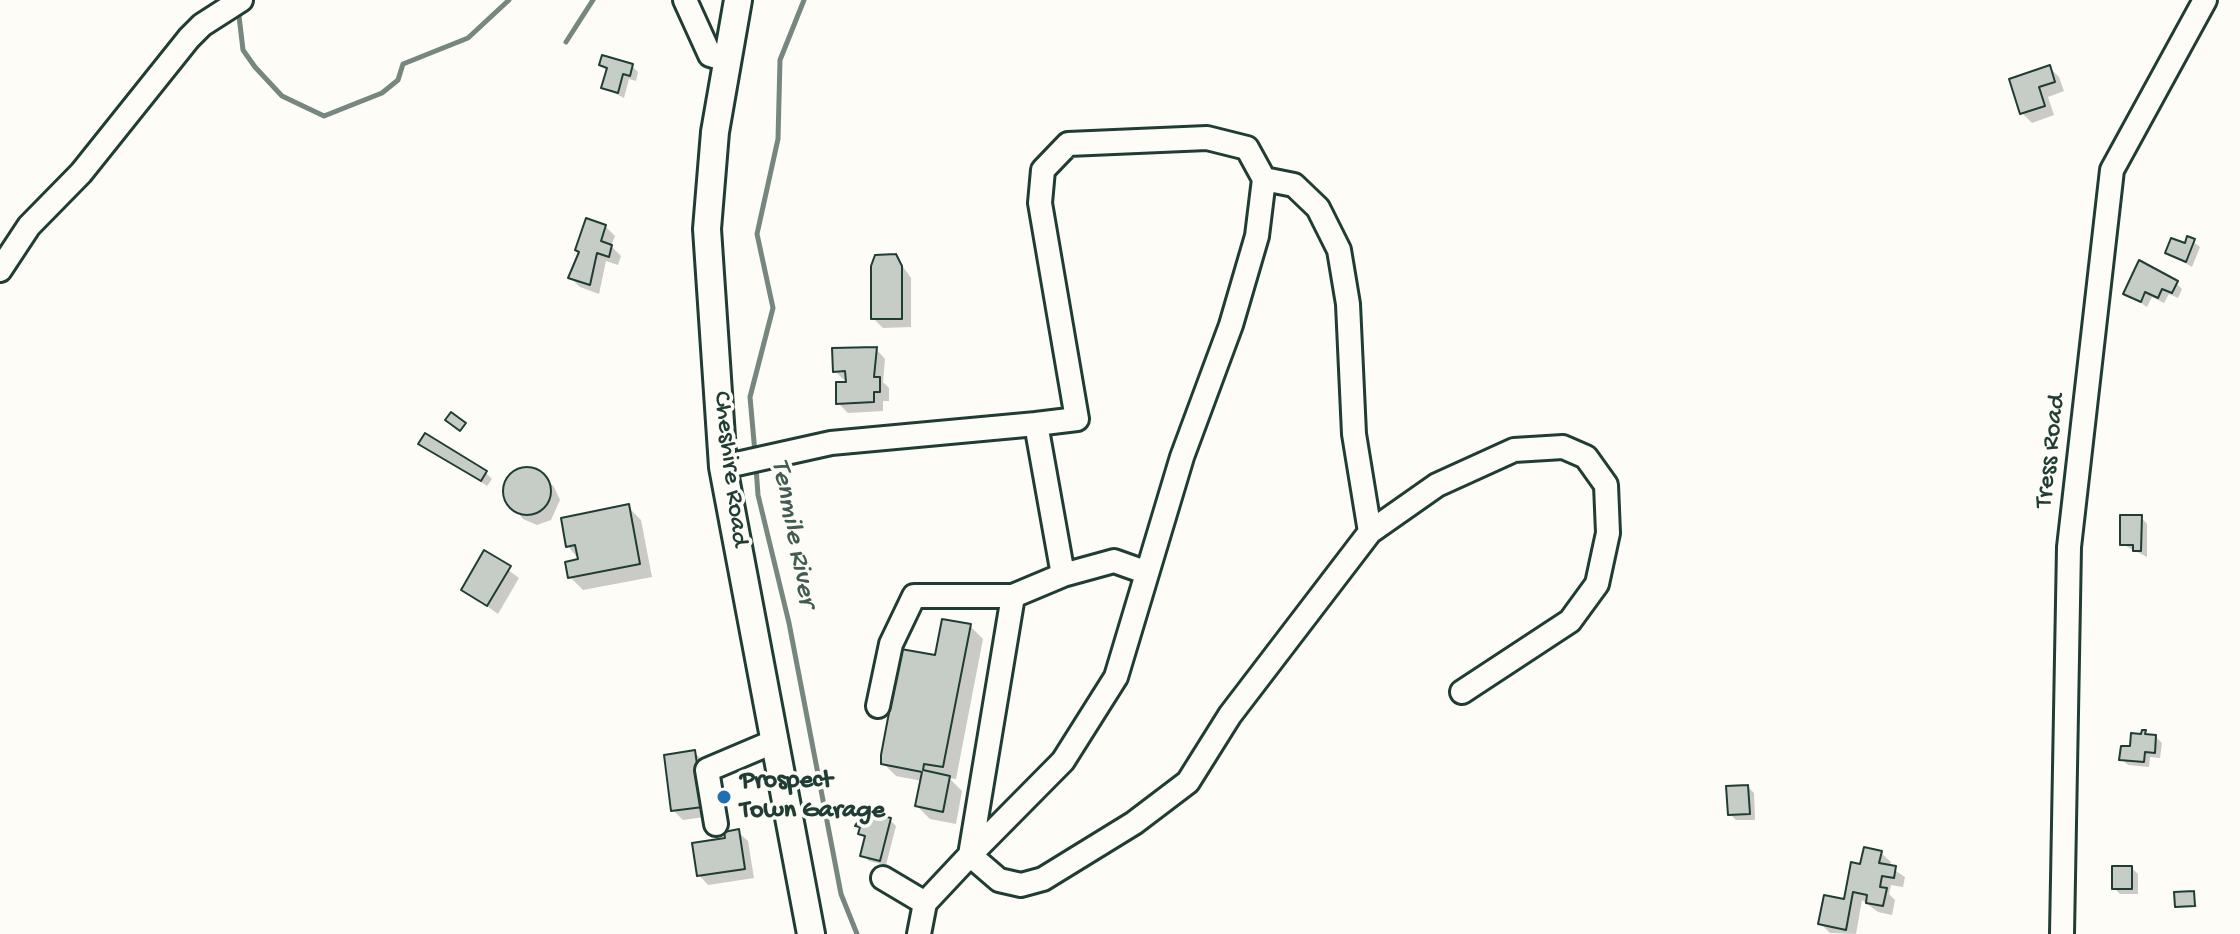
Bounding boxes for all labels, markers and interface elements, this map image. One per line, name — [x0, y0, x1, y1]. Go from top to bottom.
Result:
street label: Cheshire Road — [704, 390, 754, 548]
street label: Tress Road — [2030, 392, 2074, 510]
water label: Tenmile River — [761, 457, 823, 609]
place label: Prospect Town Garage — [740, 766, 885, 828]
marker: Prospect Town Garage — [715, 788, 733, 806]

